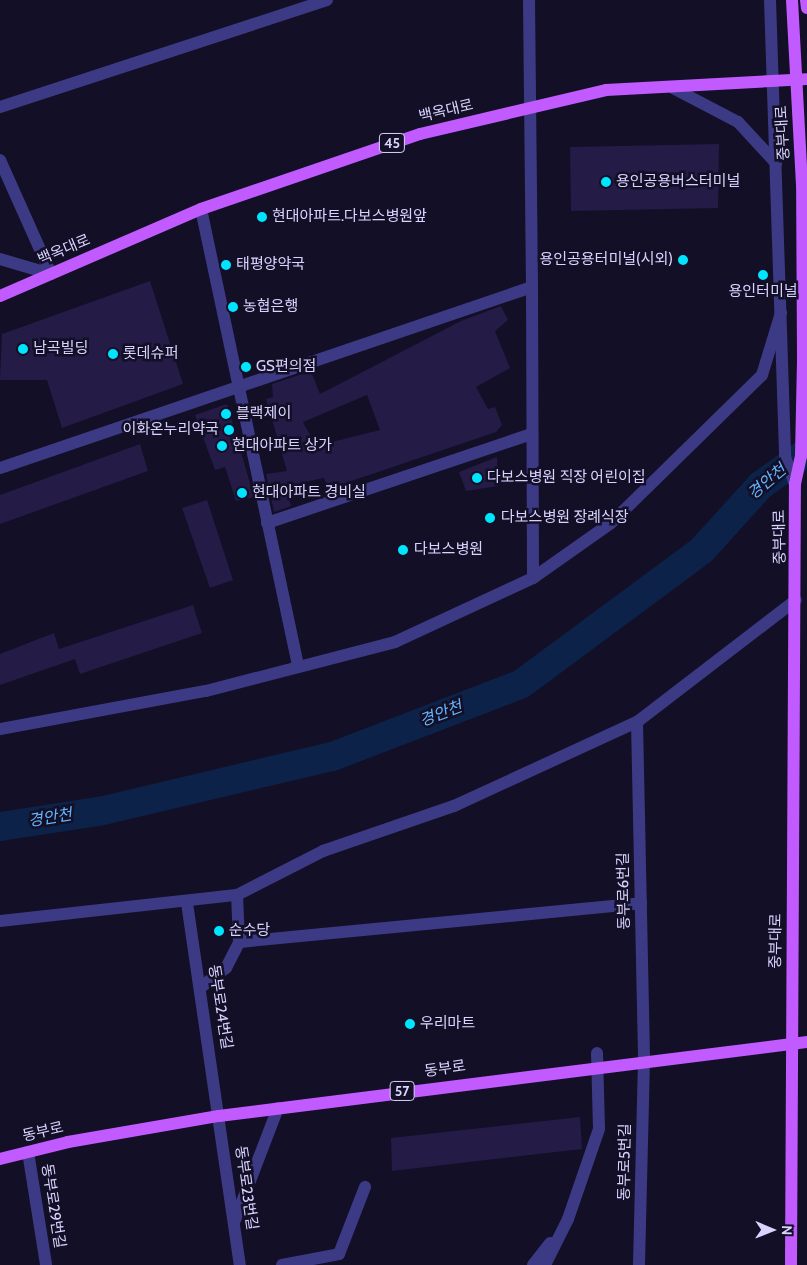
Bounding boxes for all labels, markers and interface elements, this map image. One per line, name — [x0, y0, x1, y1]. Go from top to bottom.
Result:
street label: 백옥대로 — [417, 96, 475, 126]
street label: 중부대로 — [773, 105, 793, 161]
road number: 45 — [378, 132, 406, 154]
place label: 용인공용버스터미널 — [616, 173, 740, 191]
marker: 용인공용버스터미널 — [600, 176, 612, 188]
place label: 현대아파트.다보스병원앞 — [272, 208, 427, 226]
marker: 현대아파트.다보스병원앞 — [256, 211, 268, 223]
street label: 백옥대로 — [35, 231, 93, 269]
place label: 용인공용터미널(시외) — [539, 251, 673, 269]
marker: 용인공용터미널(시외) — [677, 254, 689, 266]
place label: 태평양약국 — [236, 256, 305, 274]
marker: 태평양약국 — [220, 259, 232, 271]
marker: 용인터미널 — [757, 269, 769, 281]
place label: 용인터미널 — [729, 283, 797, 301]
place label: 농협은행 — [243, 298, 298, 316]
marker: 농협은행 — [227, 301, 239, 313]
place label: 남곡빌딩 — [33, 340, 88, 358]
marker: 남곡빌딩 — [17, 343, 29, 355]
place label: 롯데슈퍼 — [123, 345, 178, 363]
marker: 롯데슈퍼 — [107, 348, 119, 360]
place label: GS편의점 — [256, 358, 316, 376]
marker: GS편의점 — [240, 361, 252, 373]
place label: 블랙제이 — [236, 405, 291, 423]
marker: 블랙제이 — [220, 408, 232, 420]
place label: 이화온누리약국 — [122, 421, 219, 439]
marker: 이화온누리약국 — [223, 424, 235, 436]
place label: 현대아파트 상가 — [232, 437, 332, 455]
marker: 현대아파트 상가 — [216, 440, 228, 452]
water label: 경안천 — [744, 460, 790, 504]
place label: 다보스병원 직장 어린이집 — [487, 469, 646, 487]
marker: 다보스병원 직장 어린이집 — [471, 472, 483, 484]
place label: 현대아파트 경비실 — [252, 484, 366, 502]
marker: 현대아파트 경비실 — [236, 487, 248, 499]
place label: 다보스병원 장례식장 — [501, 509, 629, 527]
street label: 중부대로 — [771, 509, 789, 565]
marker: 다보스병원 장례식장 — [483, 511, 497, 525]
place label: 다보스병원 — [414, 541, 483, 559]
marker: 다보스병원 — [396, 543, 410, 557]
water label: 경안천 — [417, 697, 465, 731]
water label: 경안천 — [27, 805, 73, 831]
street label: 동부로6번길 — [614, 852, 634, 930]
street label: 중부대로 — [767, 913, 785, 969]
place label: 순수당 — [229, 922, 270, 940]
marker: 순수당 — [213, 925, 225, 937]
street label: 동부로24번길 — [204, 963, 236, 1051]
place label: 우리마트 — [420, 1015, 475, 1033]
marker: 우리마트 — [404, 1018, 416, 1030]
street label: 동부로 — [423, 1057, 467, 1081]
road number: 57 — [390, 1080, 414, 1102]
street label: 동부로 — [21, 1119, 65, 1145]
street label: 동부로5번길 — [615, 1123, 635, 1201]
street label: 동부로23번길 — [231, 1145, 261, 1231]
street label: 동부로29번길 — [37, 1162, 69, 1250]
north arrow — [747, 1205, 797, 1255]
text: N — [778, 1225, 796, 1235]

